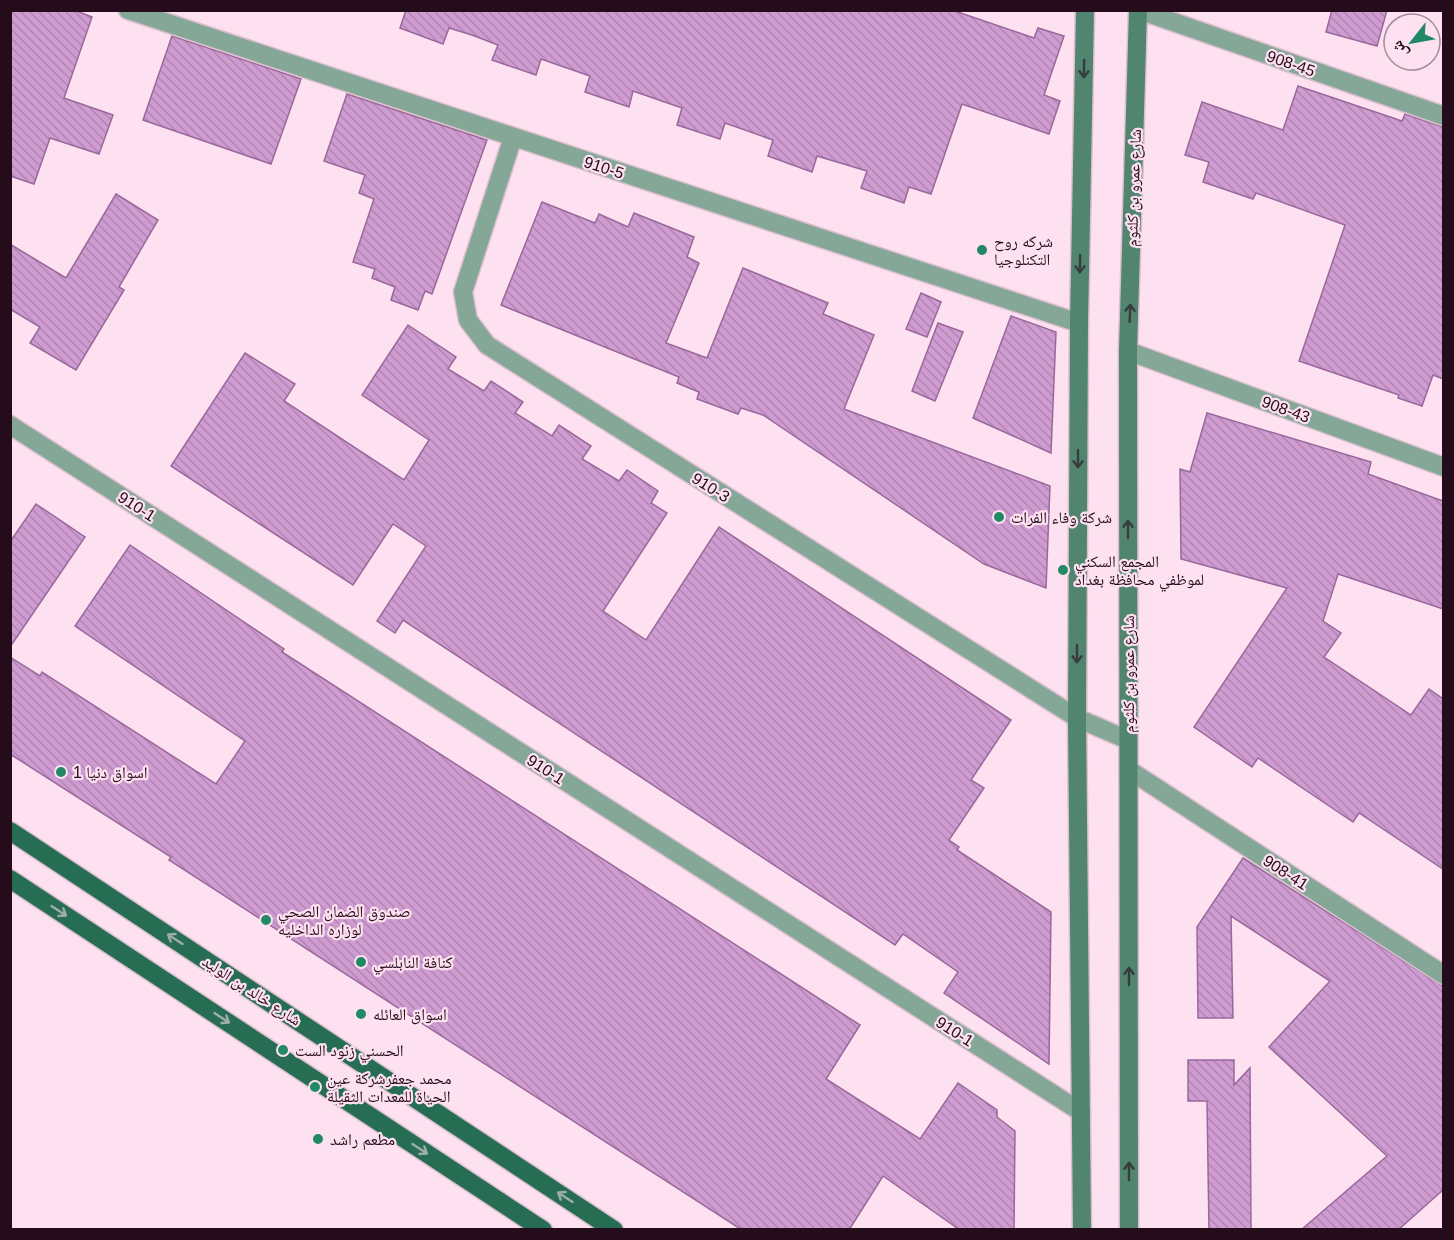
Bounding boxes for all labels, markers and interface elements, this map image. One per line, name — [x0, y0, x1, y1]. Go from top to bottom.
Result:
north arrow — [1382, 12, 1442, 72]
text: ش — [1388, 37, 1412, 61]
street label: 908-45 — [1265, 47, 1317, 80]
one-way arrow — [1079, 58, 1090, 78]
street label: شارع عمرو بن كلثوم — [1123, 129, 1146, 247]
street label: 910-5 — [582, 153, 626, 182]
place label: شركه روح التكنلوجيا — [994, 233, 1053, 269]
marker: شركه روح التكنلوجيا — [975, 243, 989, 257]
one-way arrow — [1075, 253, 1086, 273]
one-way arrow — [1124, 304, 1135, 324]
street label: 908-43 — [1260, 393, 1312, 426]
one-way arrow — [1072, 448, 1084, 468]
street label: 910-3 — [689, 469, 733, 506]
street label: 910-1 — [115, 488, 159, 525]
place label: شركة وفاء الفرات — [1011, 509, 1112, 527]
marker: شركة وفاء الفرات — [992, 510, 1006, 524]
one-way arrow — [1122, 520, 1134, 540]
place label: المجمع السكني لموظفي محافظة بغداد — [1075, 553, 1204, 592]
marker: المجمع السكني لموظفي محافظة بغداد — [1056, 563, 1070, 577]
street label: شارع عمرو بن كلثوم — [1120, 615, 1139, 733]
one-way arrow — [1071, 643, 1083, 663]
street label: 910-1 — [524, 751, 568, 788]
place label: اسواق دنيا 1 — [73, 764, 148, 783]
marker: اسواق دنيا 1 — [54, 765, 68, 779]
street label: 908-41 — [1260, 852, 1311, 893]
place label: صندوق الضمان الصحي لوزاره الداخليه — [278, 903, 411, 939]
one-way arrow — [51, 905, 67, 917]
marker: صندوق الضمان الصحي لوزاره الداخليه — [259, 913, 273, 927]
one-way arrow — [167, 933, 183, 945]
street label: شارع خالد بن الوليد — [198, 952, 304, 1030]
place label: كنافة النابلسي — [373, 954, 453, 975]
marker: كنافة النابلسي — [354, 955, 368, 969]
one-way arrow — [1123, 967, 1135, 987]
place label: اسواق العائله — [373, 1006, 447, 1025]
marker: اسواق العائله — [354, 1007, 368, 1021]
one-way arrow — [213, 1012, 230, 1024]
street label: 910-1 — [933, 1013, 977, 1050]
place label: الحسني زنود الست — [295, 1042, 404, 1063]
marker: الحسني زنود الست — [276, 1043, 290, 1057]
place label: محمد جعفرشركة عين الحياة للمعدات الثقيلة — [327, 1070, 452, 1105]
marker: محمد جعفرشركة عين الحياة للمعدات الثقيلة — [308, 1080, 322, 1094]
place label: مطعم راشد — [330, 1131, 395, 1150]
marker: مطعم راشد — [311, 1132, 325, 1146]
one-way arrow — [411, 1143, 428, 1155]
one-way arrow — [1123, 1162, 1135, 1182]
one-way arrow — [557, 1191, 574, 1203]

